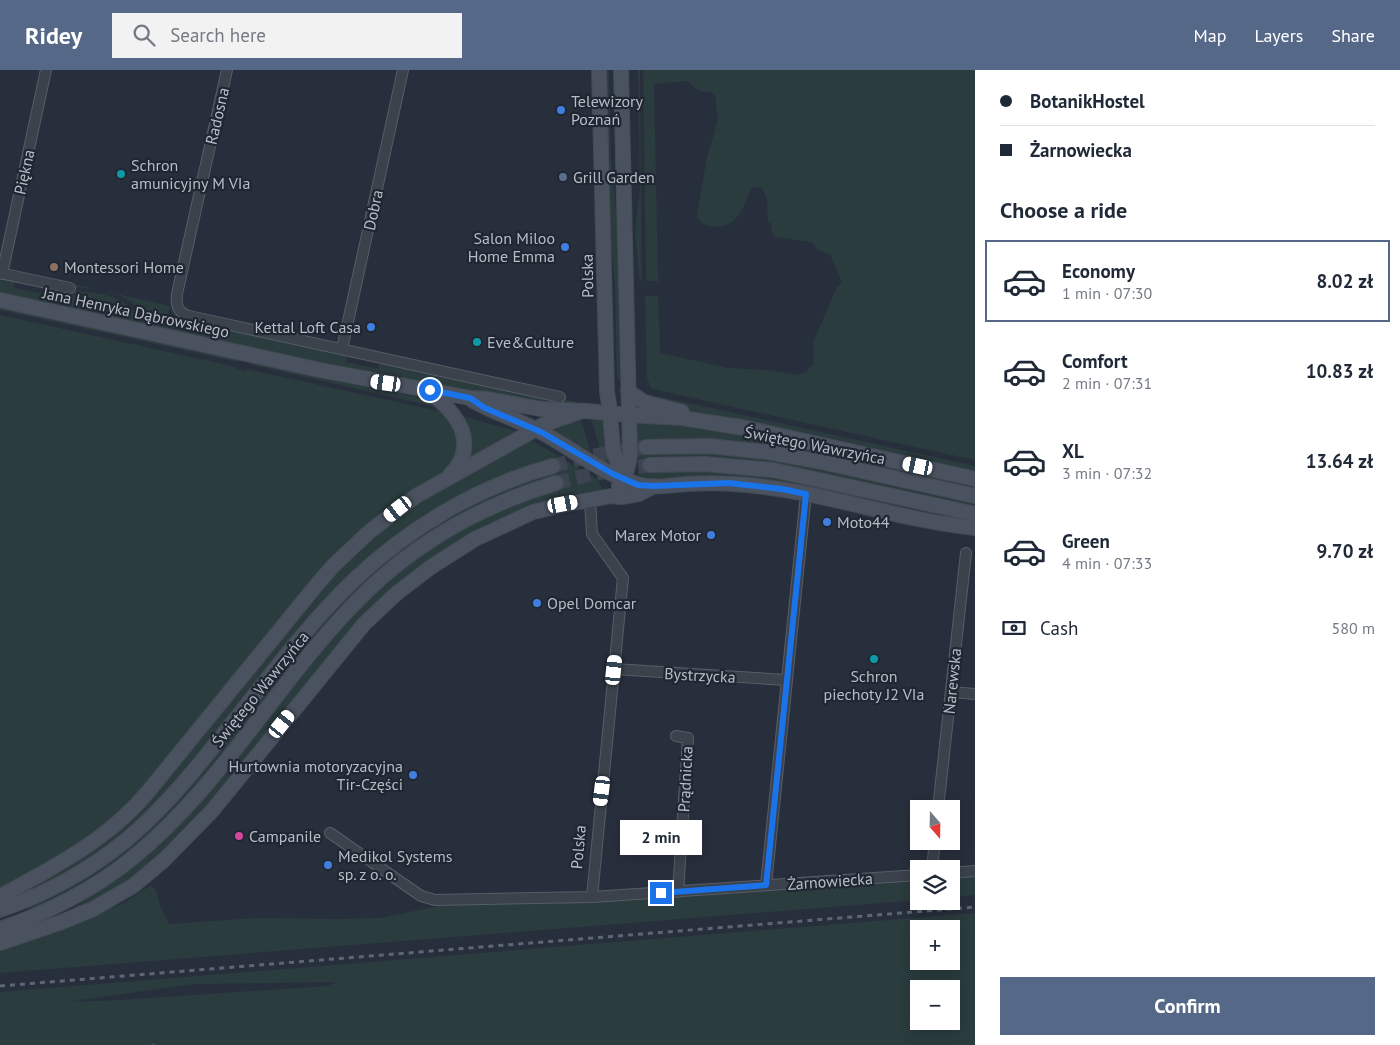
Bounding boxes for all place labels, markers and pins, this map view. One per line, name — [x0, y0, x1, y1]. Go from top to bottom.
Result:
place label: Telewizory Poznań — [571, 91, 644, 129]
marker: Telewizory Poznań — [555, 104, 567, 116]
place label: Schron amunicyjny M VIa — [131, 155, 250, 193]
place label: Grill Garden — [573, 167, 655, 187]
marker: Schron amunicyjny M VIa — [115, 168, 127, 180]
marker: Grill Garden — [557, 171, 569, 183]
place label: Salon Miloo Home Emma — [468, 228, 555, 266]
marker: Salon Miloo Home Emma — [559, 241, 571, 253]
place label: Montessori Home — [64, 257, 184, 277]
marker: Montessori Home — [48, 261, 60, 273]
place label: Kettal Loft Casa — [254, 317, 361, 337]
marker: Kettal Loft Casa — [365, 321, 377, 333]
place label: Eve&Culture — [487, 332, 574, 352]
marker: Eve&Culture — [471, 336, 483, 348]
place label: Moto44 — [837, 512, 890, 532]
marker: Moto44 — [821, 516, 833, 528]
place label: Marex Motor — [615, 525, 702, 545]
marker: Marex Motor — [705, 529, 717, 541]
place label: Opel Domcar — [547, 593, 637, 613]
marker: Opel Domcar — [531, 597, 543, 609]
marker: Schron piechoty J2 VIa — [868, 653, 880, 665]
place label: Schron piechoty J2 VIa — [824, 666, 924, 704]
place label: Hurtownia motoryzacyjna Tir-Części — [228, 756, 403, 794]
marker: Hurtownia motoryzacyjna Tir-Części — [407, 769, 419, 781]
place label: Campanile — [249, 826, 321, 846]
marker: Campanile — [233, 830, 245, 842]
place label: Medikol Systems sp. z o. o. — [338, 846, 453, 884]
marker: Medikol Systems sp. z o. o. — [322, 859, 334, 871]

